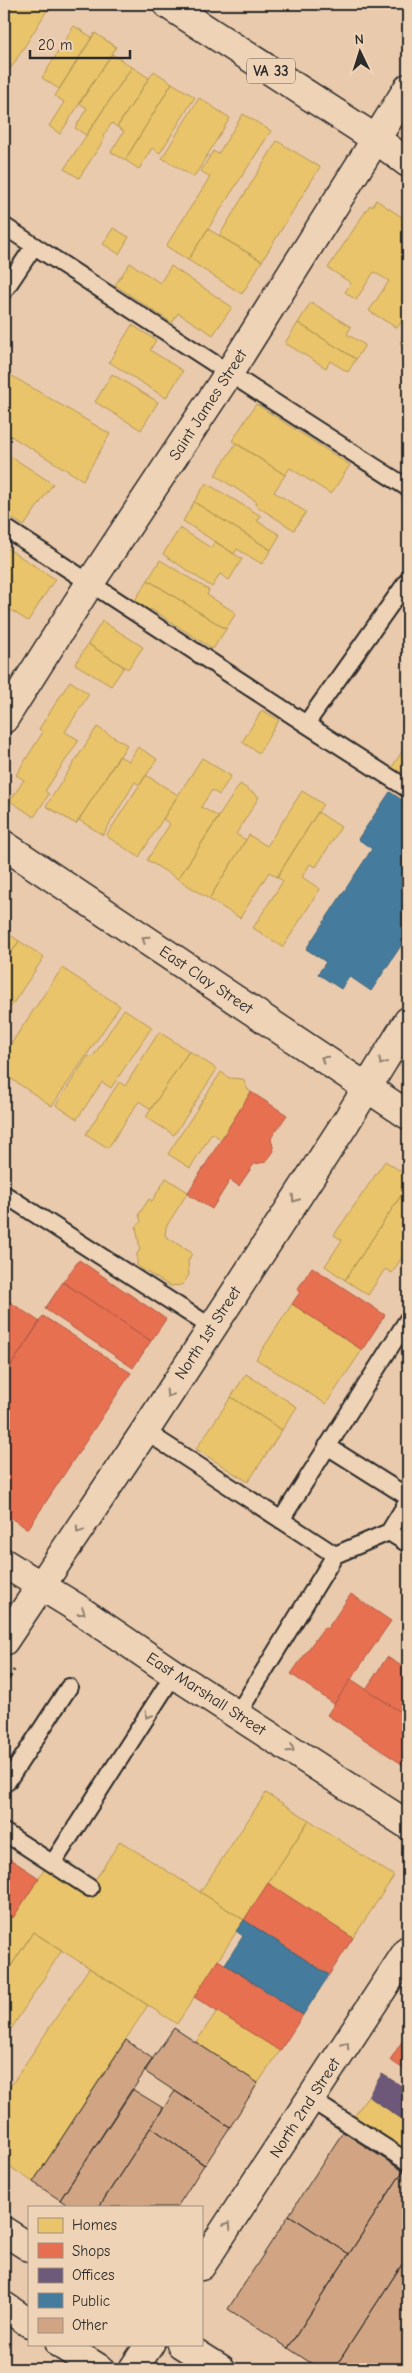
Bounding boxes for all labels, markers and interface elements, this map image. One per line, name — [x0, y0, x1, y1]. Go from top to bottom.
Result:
scale bar — [30, 28, 130, 60]
north arrow — [334, 28, 384, 78]
text: N — [354, 31, 364, 48]
text: 20 m — [38, 36, 72, 54]
road number: VA 33 — [247, 58, 295, 84]
street label: Saint James Street — [165, 346, 251, 464]
one-way arrow — [142, 936, 151, 946]
street label: East Clay Street — [156, 942, 256, 1018]
one-way arrow — [320, 1056, 330, 1065]
one-way arrow — [379, 1057, 389, 1066]
one-way arrow — [292, 1194, 301, 1203]
street label: North 1st Street — [171, 1283, 245, 1383]
one-way arrow — [165, 1389, 175, 1398]
one-way arrow — [75, 1524, 85, 1533]
one-way arrow — [77, 1605, 86, 1615]
street label: East Marshall Street — [143, 1649, 269, 1739]
one-way arrow — [145, 1710, 154, 1719]
one-way arrow — [285, 1743, 294, 1753]
one-way arrow — [339, 2041, 349, 2050]
street label: North 2nd Street — [266, 2055, 344, 2161]
legend — [28, 2206, 202, 2346]
text: Homes — [72, 2216, 117, 2234]
one-way arrow — [222, 2221, 231, 2231]
text: Shops — [72, 2242, 110, 2260]
text: Offices — [72, 2266, 114, 2284]
text: Public — [72, 2292, 110, 2310]
text: Other — [72, 2316, 107, 2334]

